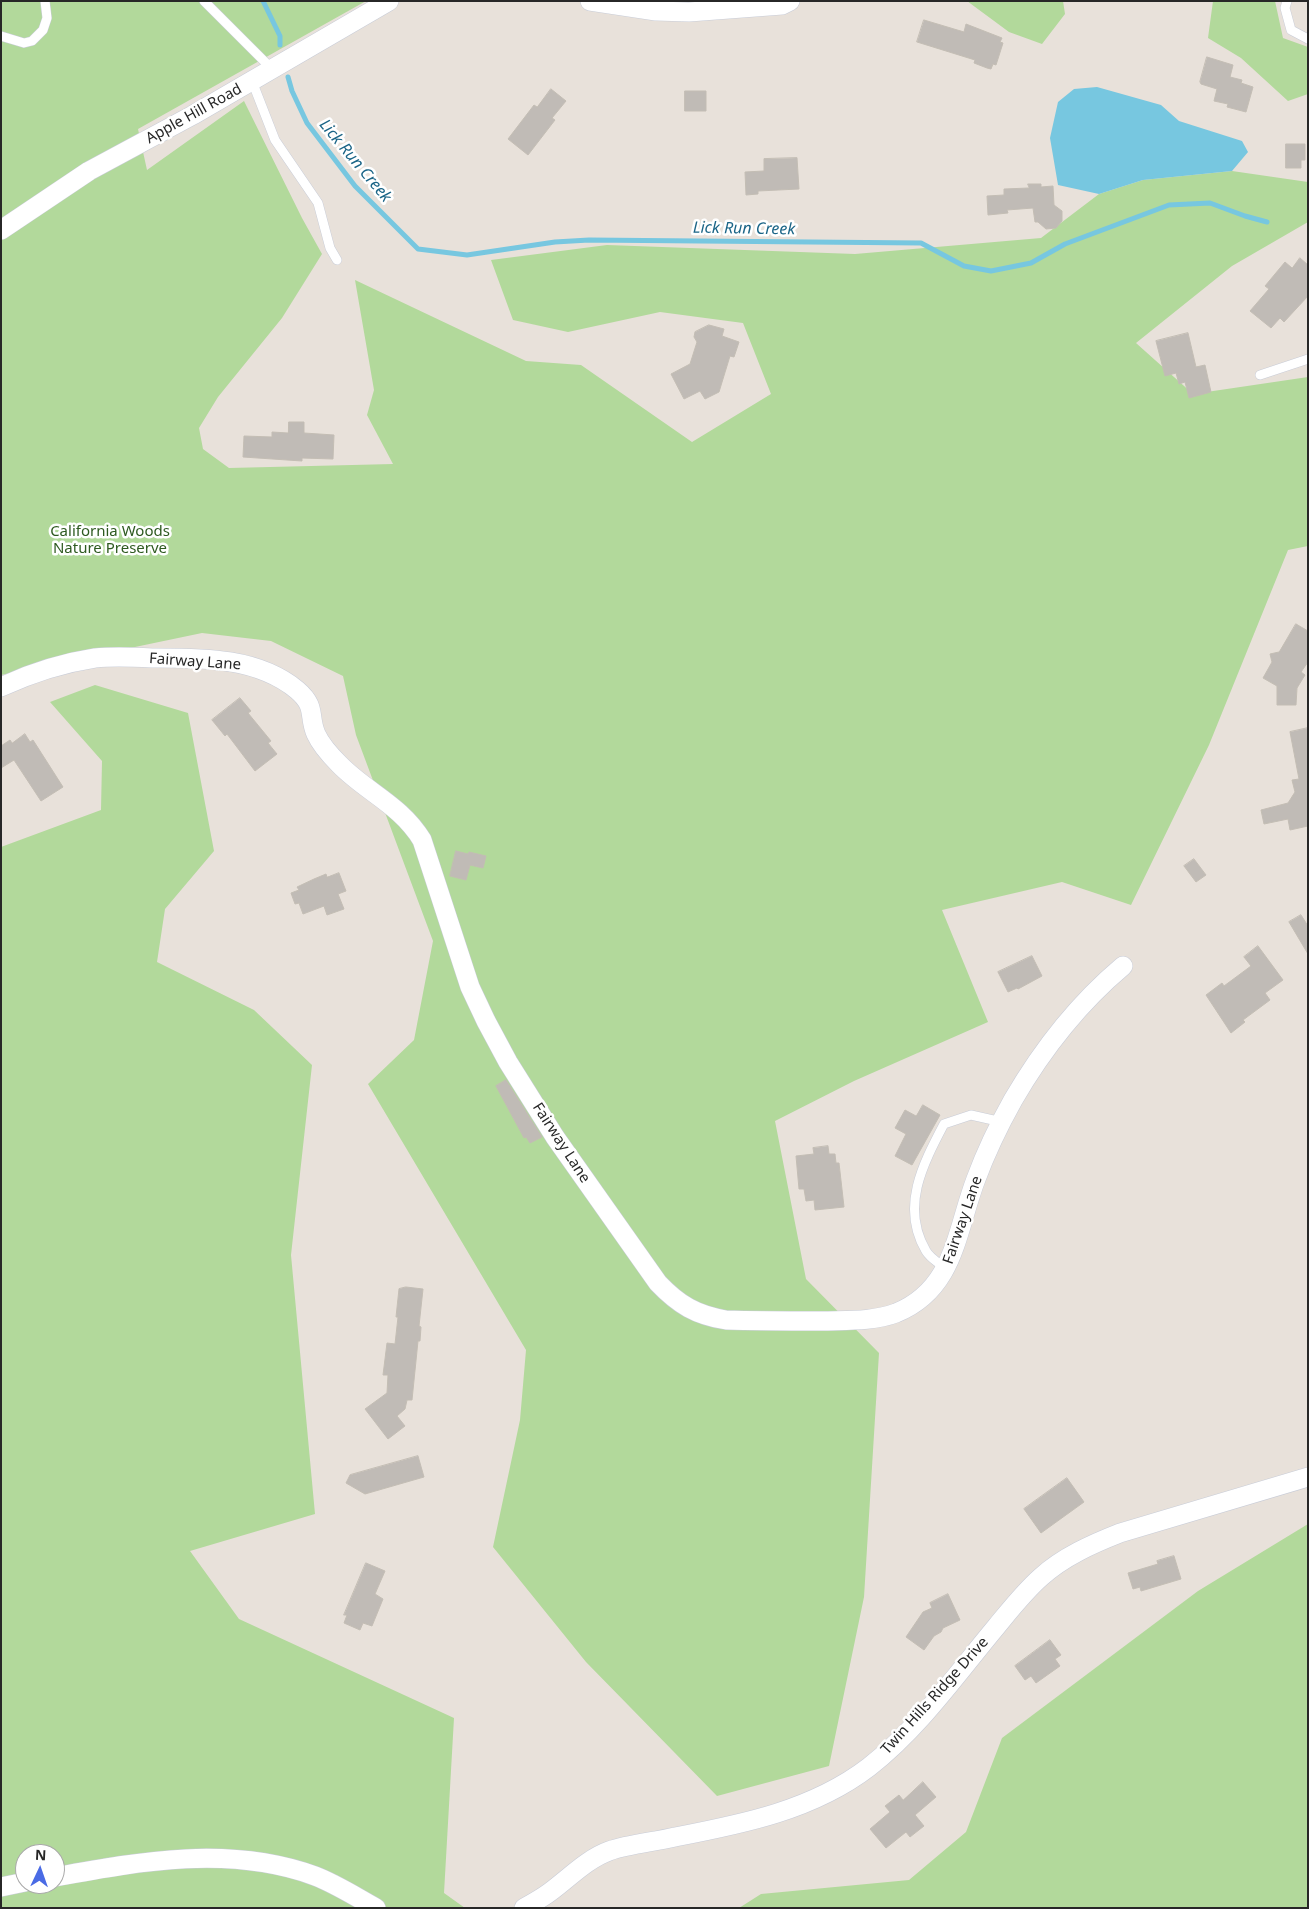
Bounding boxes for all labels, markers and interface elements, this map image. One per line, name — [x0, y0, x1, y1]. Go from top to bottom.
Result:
street label: Apple Hill Road — [143, 80, 245, 148]
water label: Lick Run Creek — [315, 116, 395, 206]
water label: Lick Run Creek — [693, 219, 795, 239]
park label: California Woods Nature Preserve — [50, 523, 170, 558]
street label: Fairway Lane — [148, 650, 242, 674]
street label: Fairway Lane — [528, 1100, 594, 1186]
street label: Fairway Lane — [940, 1174, 986, 1266]
street label: Twin Hills Ridge Drive — [878, 1634, 992, 1758]
north arrow — [15, 1844, 65, 1894]
text: N — [35, 1845, 47, 1864]

